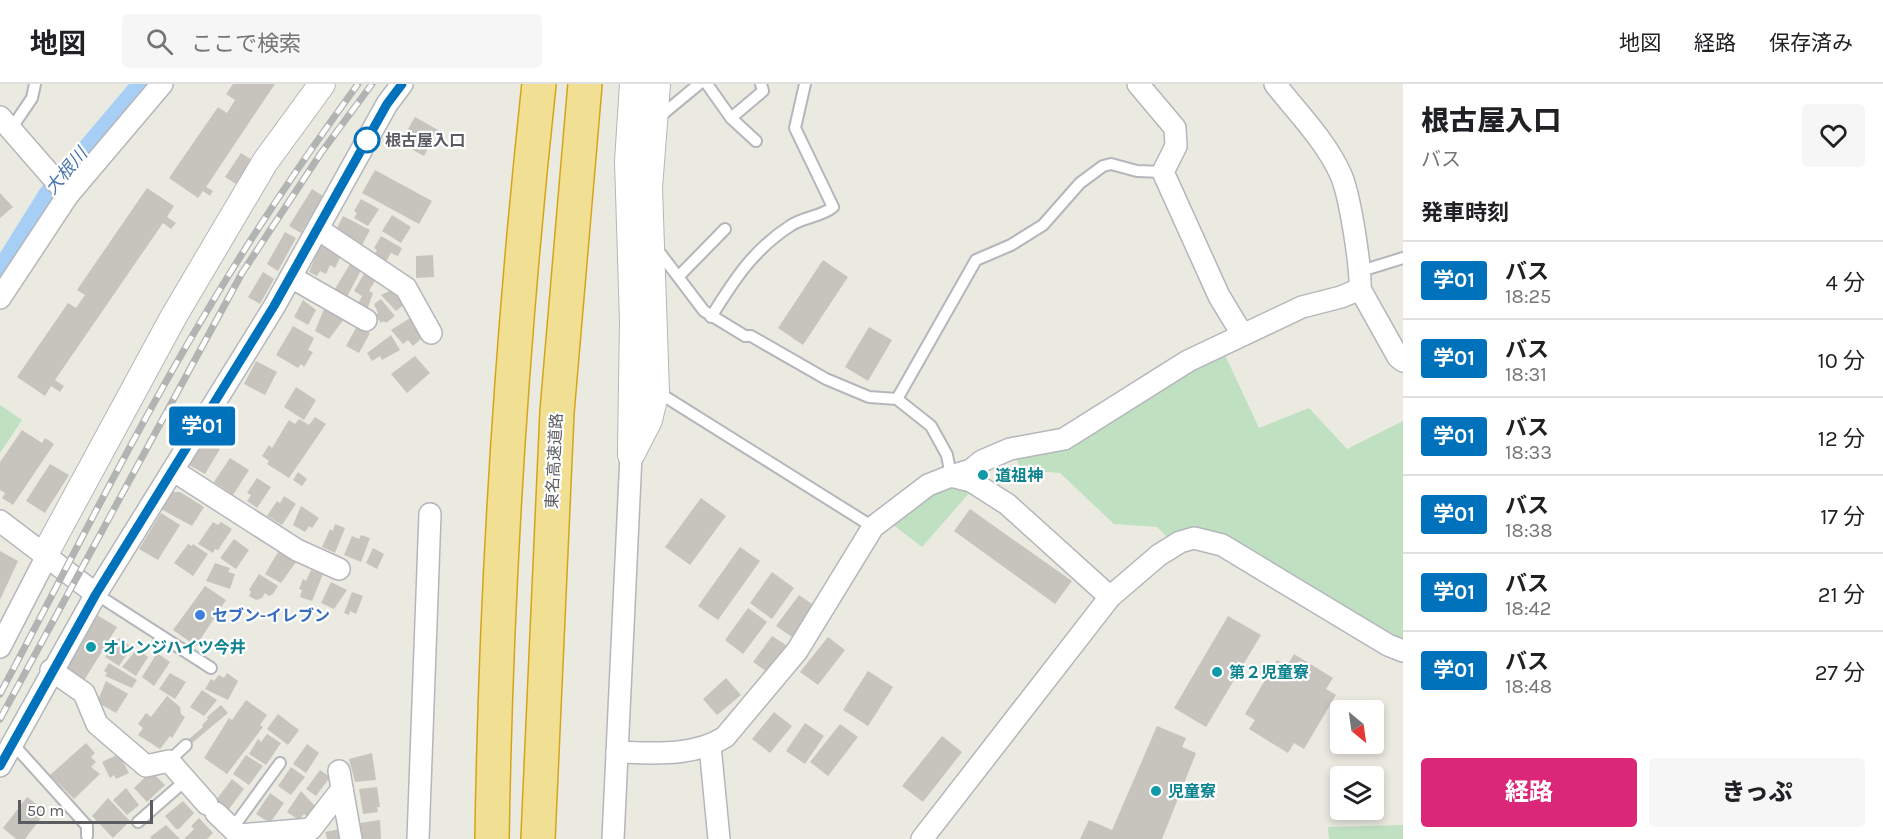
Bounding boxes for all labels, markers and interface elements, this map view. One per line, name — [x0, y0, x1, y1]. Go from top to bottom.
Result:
search box — [122, 14, 542, 68]
icon: search — [143, 25, 176, 58]
text: 地図 — [30, 27, 86, 60]
text: ここで検索 — [191, 31, 301, 57]
text: 地図 — [1619, 31, 1661, 55]
text: 経路 — [1694, 31, 1736, 55]
text: 保存済み — [1769, 31, 1853, 55]
text: 根古屋入口 — [1421, 104, 1561, 137]
button: heart — [1802, 104, 1865, 167]
marker: 根古屋入口 — [354, 127, 380, 153]
place label: 根古屋入口 — [385, 131, 465, 150]
water label: 大根川 — [40, 142, 93, 199]
text: バス — [1421, 148, 1461, 171]
text: 発車時刻 — [1421, 200, 1509, 226]
text: バス — [1505, 259, 1549, 285]
text: 学01 — [1433, 268, 1475, 292]
text: 4 分 — [1825, 270, 1865, 296]
text: 18:25 — [1505, 285, 1551, 308]
text: バス — [1505, 337, 1549, 363]
text: 学01 — [1433, 346, 1475, 370]
text: 10 分 — [1817, 348, 1865, 374]
text: 18:31 — [1505, 363, 1547, 386]
line badge: 学01 — [168, 406, 236, 446]
street label: 東名高速道路 — [542, 413, 566, 509]
text: 学01 — [181, 414, 223, 438]
text: バス — [1505, 415, 1549, 441]
text: 学01 — [1433, 424, 1475, 448]
text: 12 分 — [1818, 426, 1865, 452]
text: 18:33 — [1505, 441, 1552, 464]
place label: 道祖神 — [995, 466, 1043, 485]
marker: 道祖神 — [976, 468, 990, 482]
text: バス — [1505, 493, 1549, 519]
text: 学01 — [1433, 502, 1475, 526]
text: 17 分 — [1820, 504, 1865, 530]
text: 18:38 — [1505, 519, 1553, 542]
text: バス — [1505, 571, 1549, 597]
text: 学01 — [1433, 580, 1475, 604]
text: 21 分 — [1818, 582, 1865, 608]
text: 18:42 — [1505, 597, 1551, 620]
place label: セブン-イレブン — [212, 606, 330, 625]
marker: セブン-イレブン — [193, 608, 207, 622]
place label: オレンジハイツ今井 — [103, 638, 246, 657]
marker: オレンジハイツ今井 — [84, 640, 98, 654]
text: バス — [1505, 649, 1549, 675]
text: 学01 — [1433, 658, 1475, 682]
text: 27 分 — [1815, 660, 1865, 686]
place label: 第２児童寮 — [1229, 663, 1309, 682]
marker: 第２児童寮 — [1210, 665, 1224, 679]
text: 18:48 — [1505, 675, 1552, 698]
north arrow — [1330, 700, 1384, 754]
map controls — [1330, 700, 1384, 820]
button: 経路 — [1421, 758, 1637, 827]
button: きっぷ — [1649, 758, 1865, 827]
button: layers — [1330, 766, 1384, 820]
place label: 児童寮 — [1168, 782, 1216, 801]
marker: 児童寮 — [1149, 784, 1163, 798]
scale bar — [18, 797, 153, 824]
text: 50 m — [27, 801, 64, 820]

